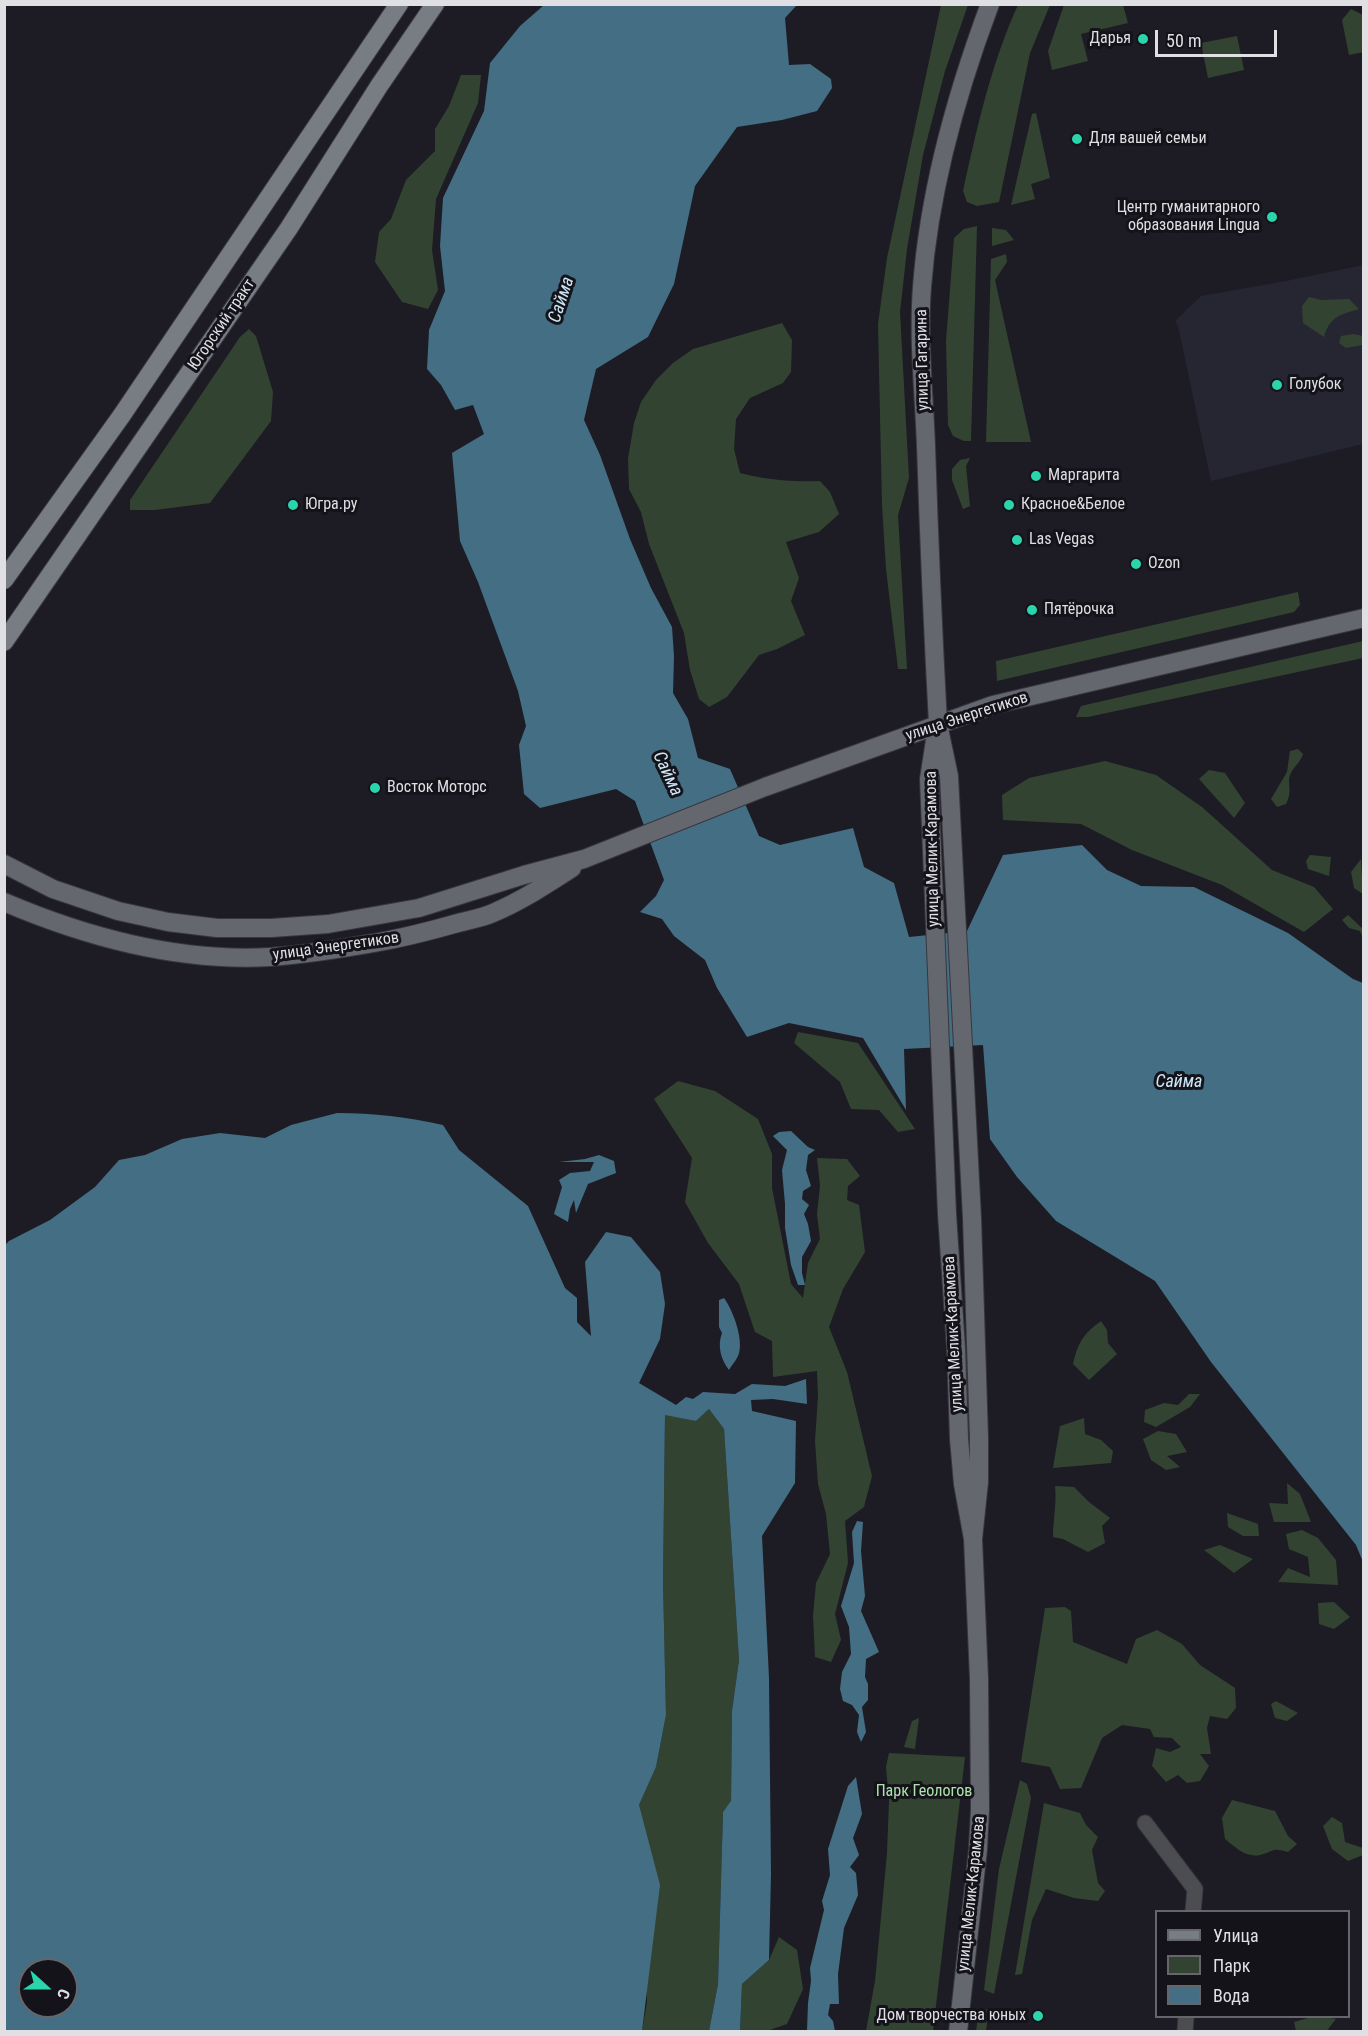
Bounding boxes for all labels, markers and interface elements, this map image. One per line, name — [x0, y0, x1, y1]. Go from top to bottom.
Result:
scale bar — [1158, 18, 1280, 56]
place label: Дарья — [1090, 29, 1131, 49]
text: 50 m — [1166, 30, 1201, 51]
marker: Дарья — [1136, 32, 1150, 46]
place label: Для вашей семьи — [1089, 129, 1207, 149]
marker: Для вашей семьи — [1070, 132, 1084, 146]
place label: Центр гуманитарного образования Lingua — [1117, 198, 1260, 236]
marker: Центр гуманитарного образования Lingua — [1265, 210, 1279, 224]
water label: Сайма — [544, 274, 580, 326]
street label: Югорский тракт — [184, 276, 260, 374]
street label: улица Гагарина — [913, 309, 933, 411]
place label: Голубок — [1289, 375, 1342, 395]
marker: Голубок — [1270, 378, 1284, 392]
place label: Маргарита — [1048, 466, 1120, 486]
marker: Маргарита — [1029, 469, 1043, 483]
place label: Югра.ру — [305, 495, 357, 515]
place label: Красное&Белое — [1021, 495, 1125, 515]
marker: Югра.ру — [286, 498, 300, 512]
marker: Красное&Белое — [1002, 498, 1016, 512]
place label: Las Vegas — [1029, 530, 1094, 550]
marker: Las Vegas — [1010, 533, 1024, 547]
place label: Ozon — [1148, 554, 1180, 574]
marker: Ozon — [1129, 557, 1143, 571]
place label: Пятёрочка — [1044, 600, 1114, 620]
marker: Пятёрочка — [1025, 603, 1039, 617]
street label: улица Энергетиков — [904, 688, 1030, 746]
water label: Сайма — [647, 748, 687, 800]
street label: улица Мелик-Карамова — [922, 771, 944, 927]
place label: Восток Моторс — [387, 778, 487, 798]
marker: Восток Моторс — [368, 781, 382, 795]
street label: улица Энергетиков — [272, 929, 400, 965]
water label: Сайма — [1156, 1071, 1202, 1093]
street label: улица Мелик-Карамова — [940, 1255, 968, 1413]
park label: Парк Геологов — [876, 1782, 972, 1802]
street label: улица Мелик-Карамова — [954, 1815, 990, 1973]
legend — [1155, 1910, 1350, 2018]
text: Улица — [1213, 1925, 1259, 1946]
text: Парк — [1213, 1955, 1250, 1976]
north arrow — [18, 1958, 78, 2018]
text: Вода — [1213, 1985, 1250, 2006]
text: С — [53, 1986, 74, 2002]
place label: Дом творчества юных — [877, 2006, 1026, 2026]
marker: Дом творчества юных — [1031, 2009, 1045, 2023]

